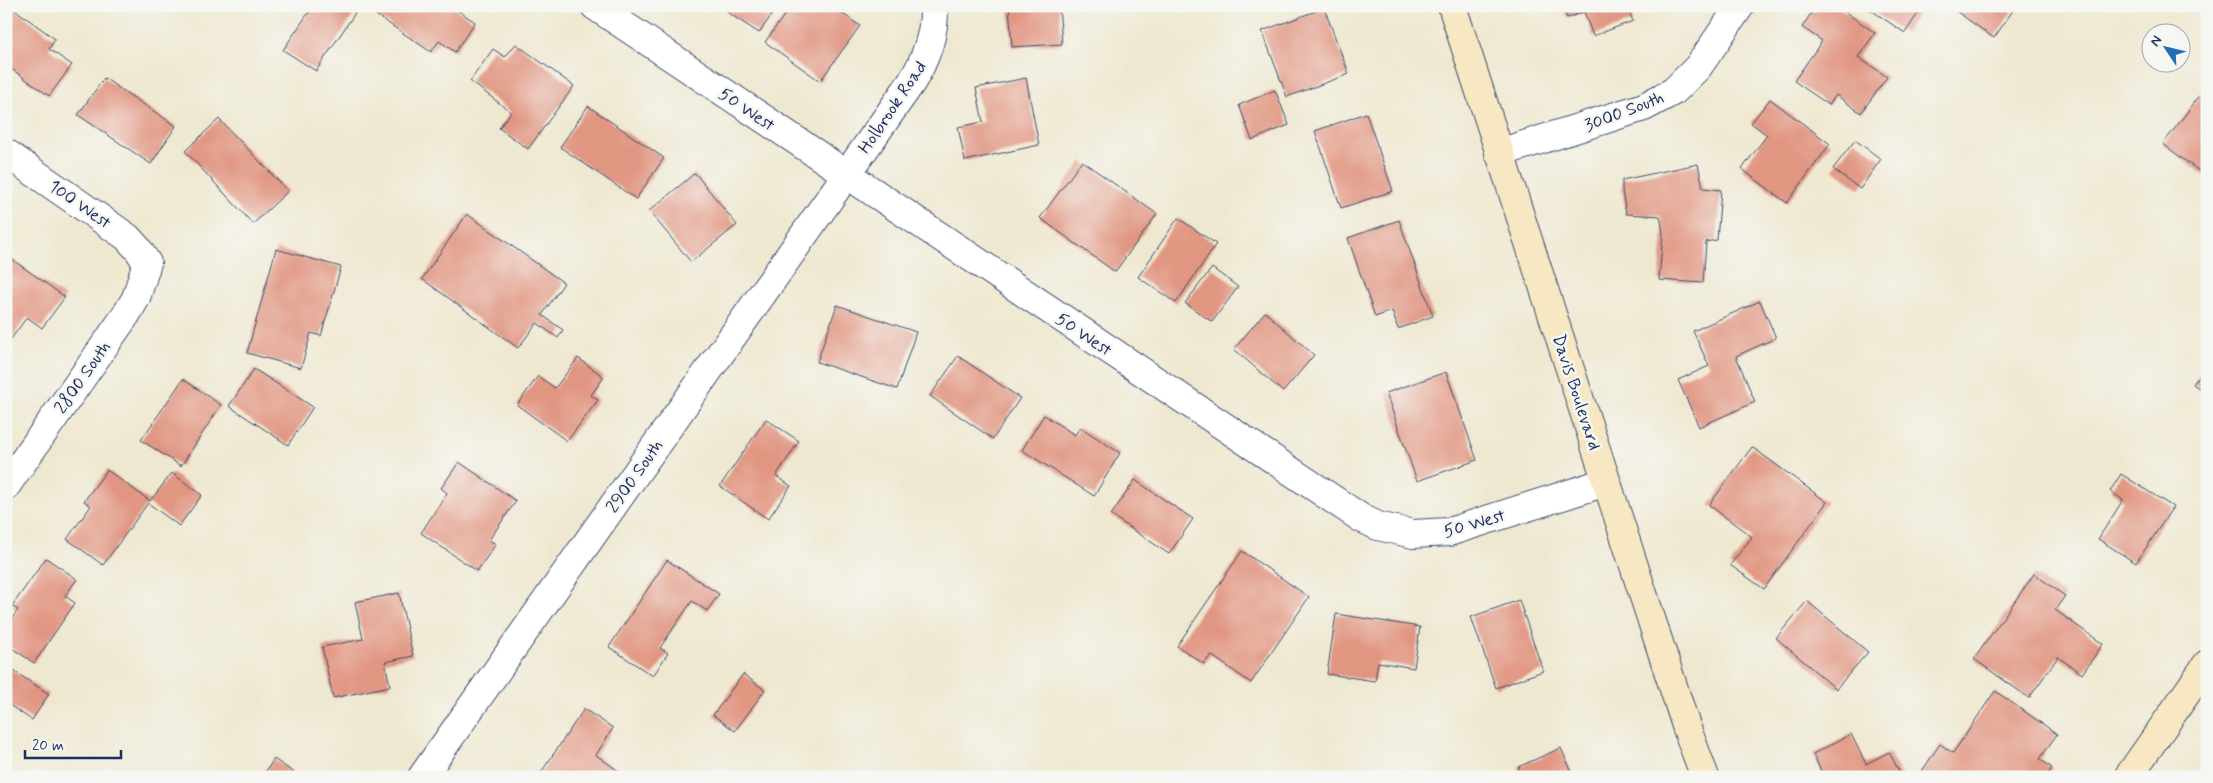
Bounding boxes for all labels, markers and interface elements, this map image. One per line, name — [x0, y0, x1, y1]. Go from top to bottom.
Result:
north arrow — [2140, 22, 2190, 72]
text: N — [2146, 32, 2166, 50]
street label: Holbrook Road — [853, 56, 933, 159]
street label: 50 West — [714, 82, 780, 138]
street label: 3000 South — [1581, 86, 1668, 138]
street label: 100 West — [43, 175, 116, 235]
street label: 50 West — [1051, 307, 1117, 363]
street label: Davis Boulevard — [1546, 331, 1606, 453]
street label: 2800 South — [49, 336, 117, 419]
street label: 2900 South — [601, 435, 669, 518]
street label: 50 West — [1441, 504, 1508, 544]
scale bar — [25, 728, 121, 760]
text: 20 m — [32, 736, 64, 756]

